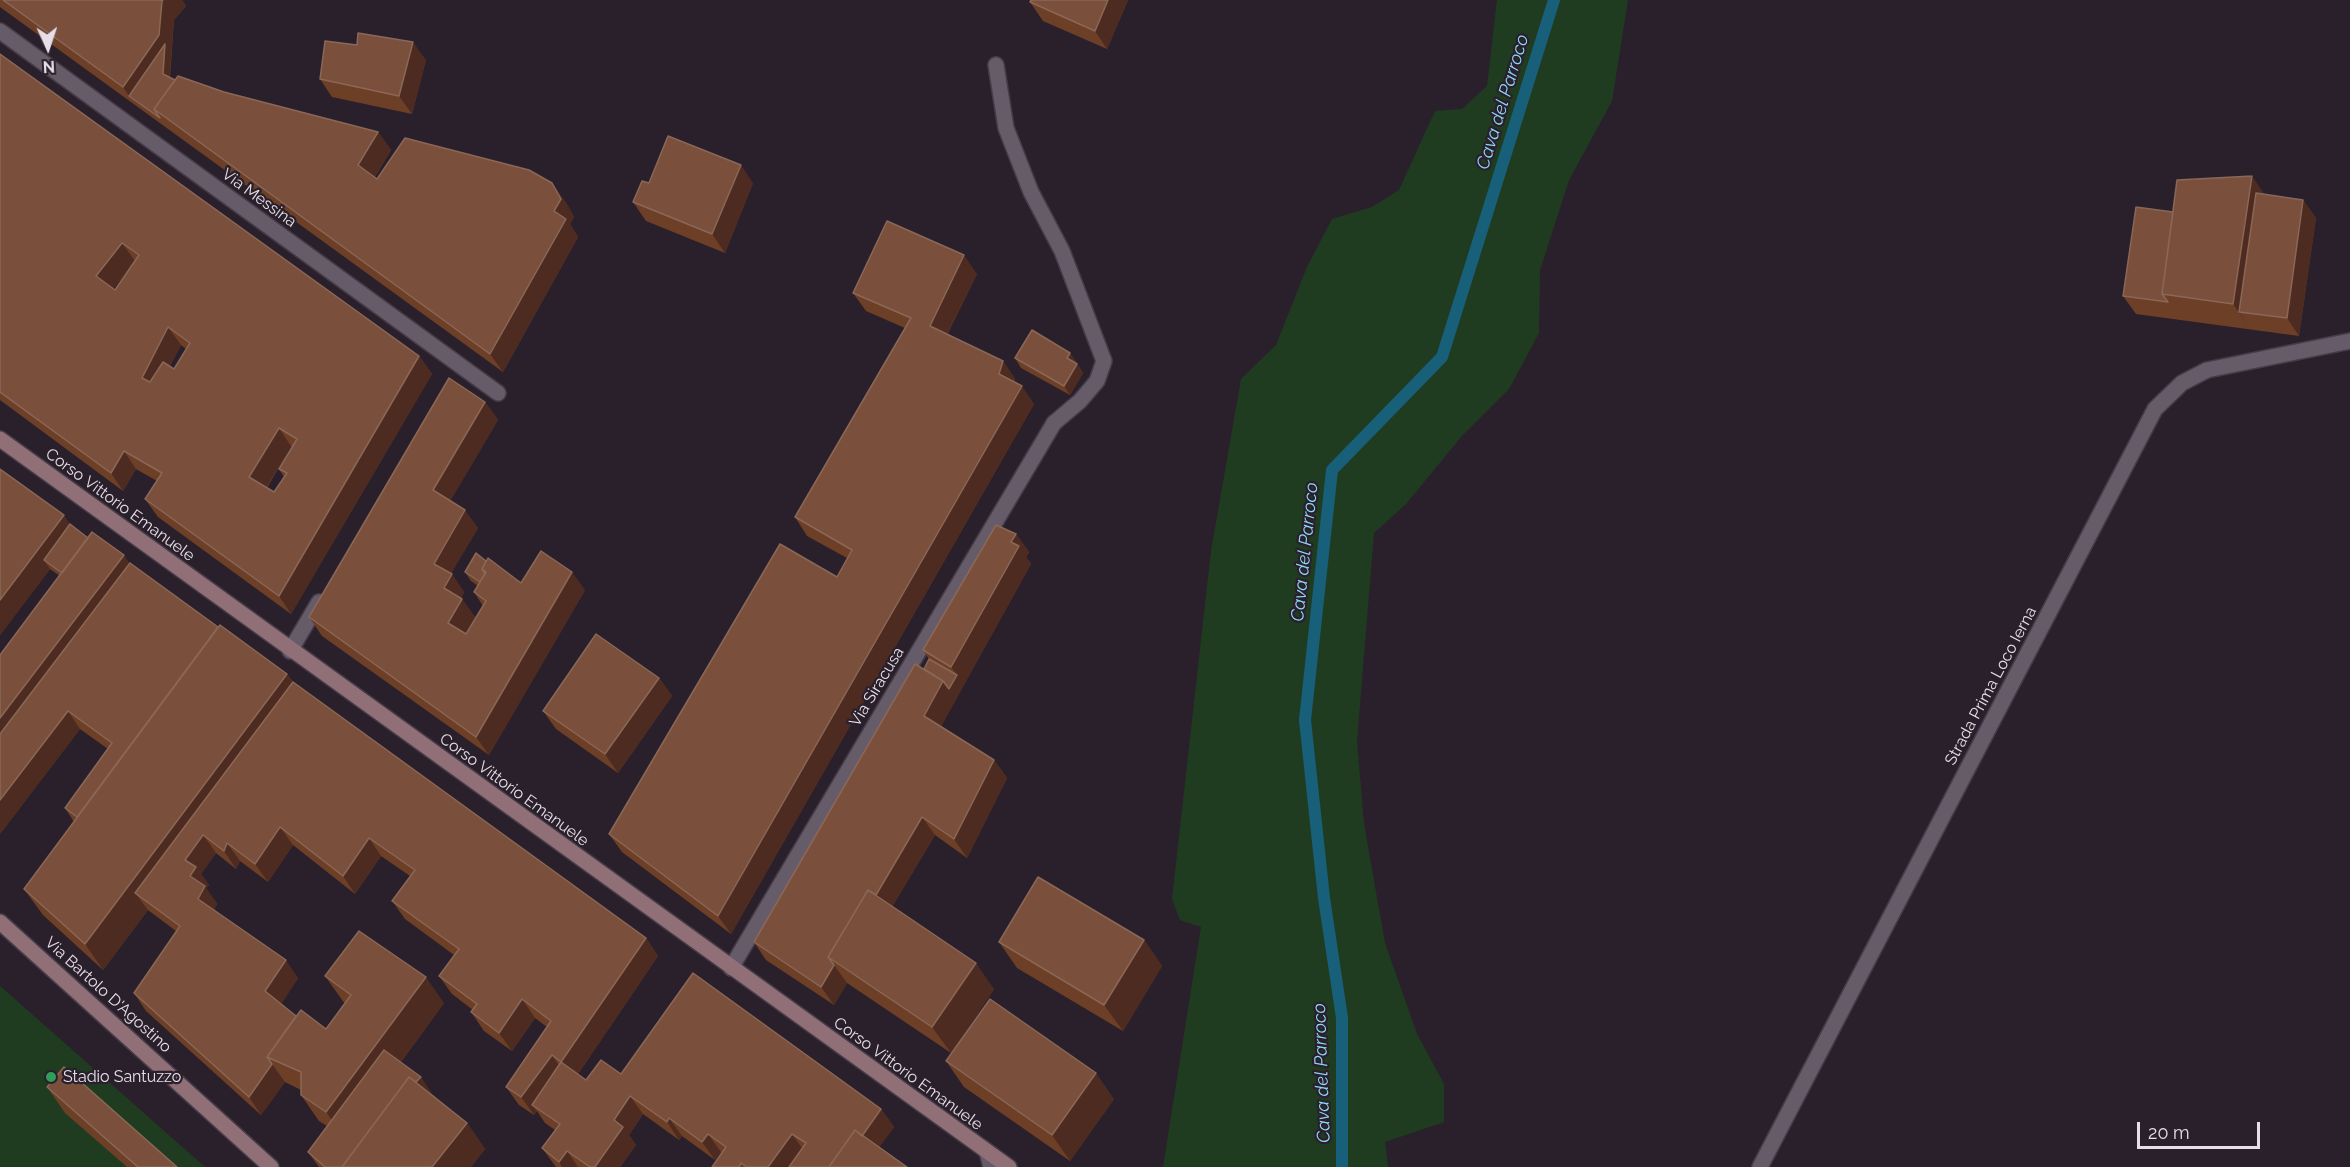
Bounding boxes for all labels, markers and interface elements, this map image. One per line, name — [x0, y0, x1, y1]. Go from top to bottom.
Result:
north arrow — [18, 18, 78, 78]
water label: Cava del Parroco — [1472, 32, 1534, 172]
text: N — [42, 57, 56, 76]
street label: Via Messina — [218, 165, 300, 231]
street label: Corso Vittorio Emanuele — [42, 444, 198, 566]
water label: Cava del Parroco — [1287, 481, 1323, 623]
street label: Strada Prima Loco Ierna — [1941, 604, 2041, 768]
street label: Via Siracusa — [846, 644, 908, 730]
street label: Corso Vittorio Emanuele — [436, 729, 592, 851]
street label: Via Bartolo D'Agostino — [41, 933, 175, 1057]
water label: Cava del Parroco — [1309, 1003, 1335, 1143]
street label: Corso Vittorio Emanuele — [830, 1013, 986, 1135]
place label: Stadio Santuzzo — [63, 1067, 181, 1087]
marker: Stadio Santuzzo — [44, 1070, 58, 1084]
scale bar — [2140, 1110, 2263, 1148]
text: 20 m — [2148, 1122, 2190, 1143]

